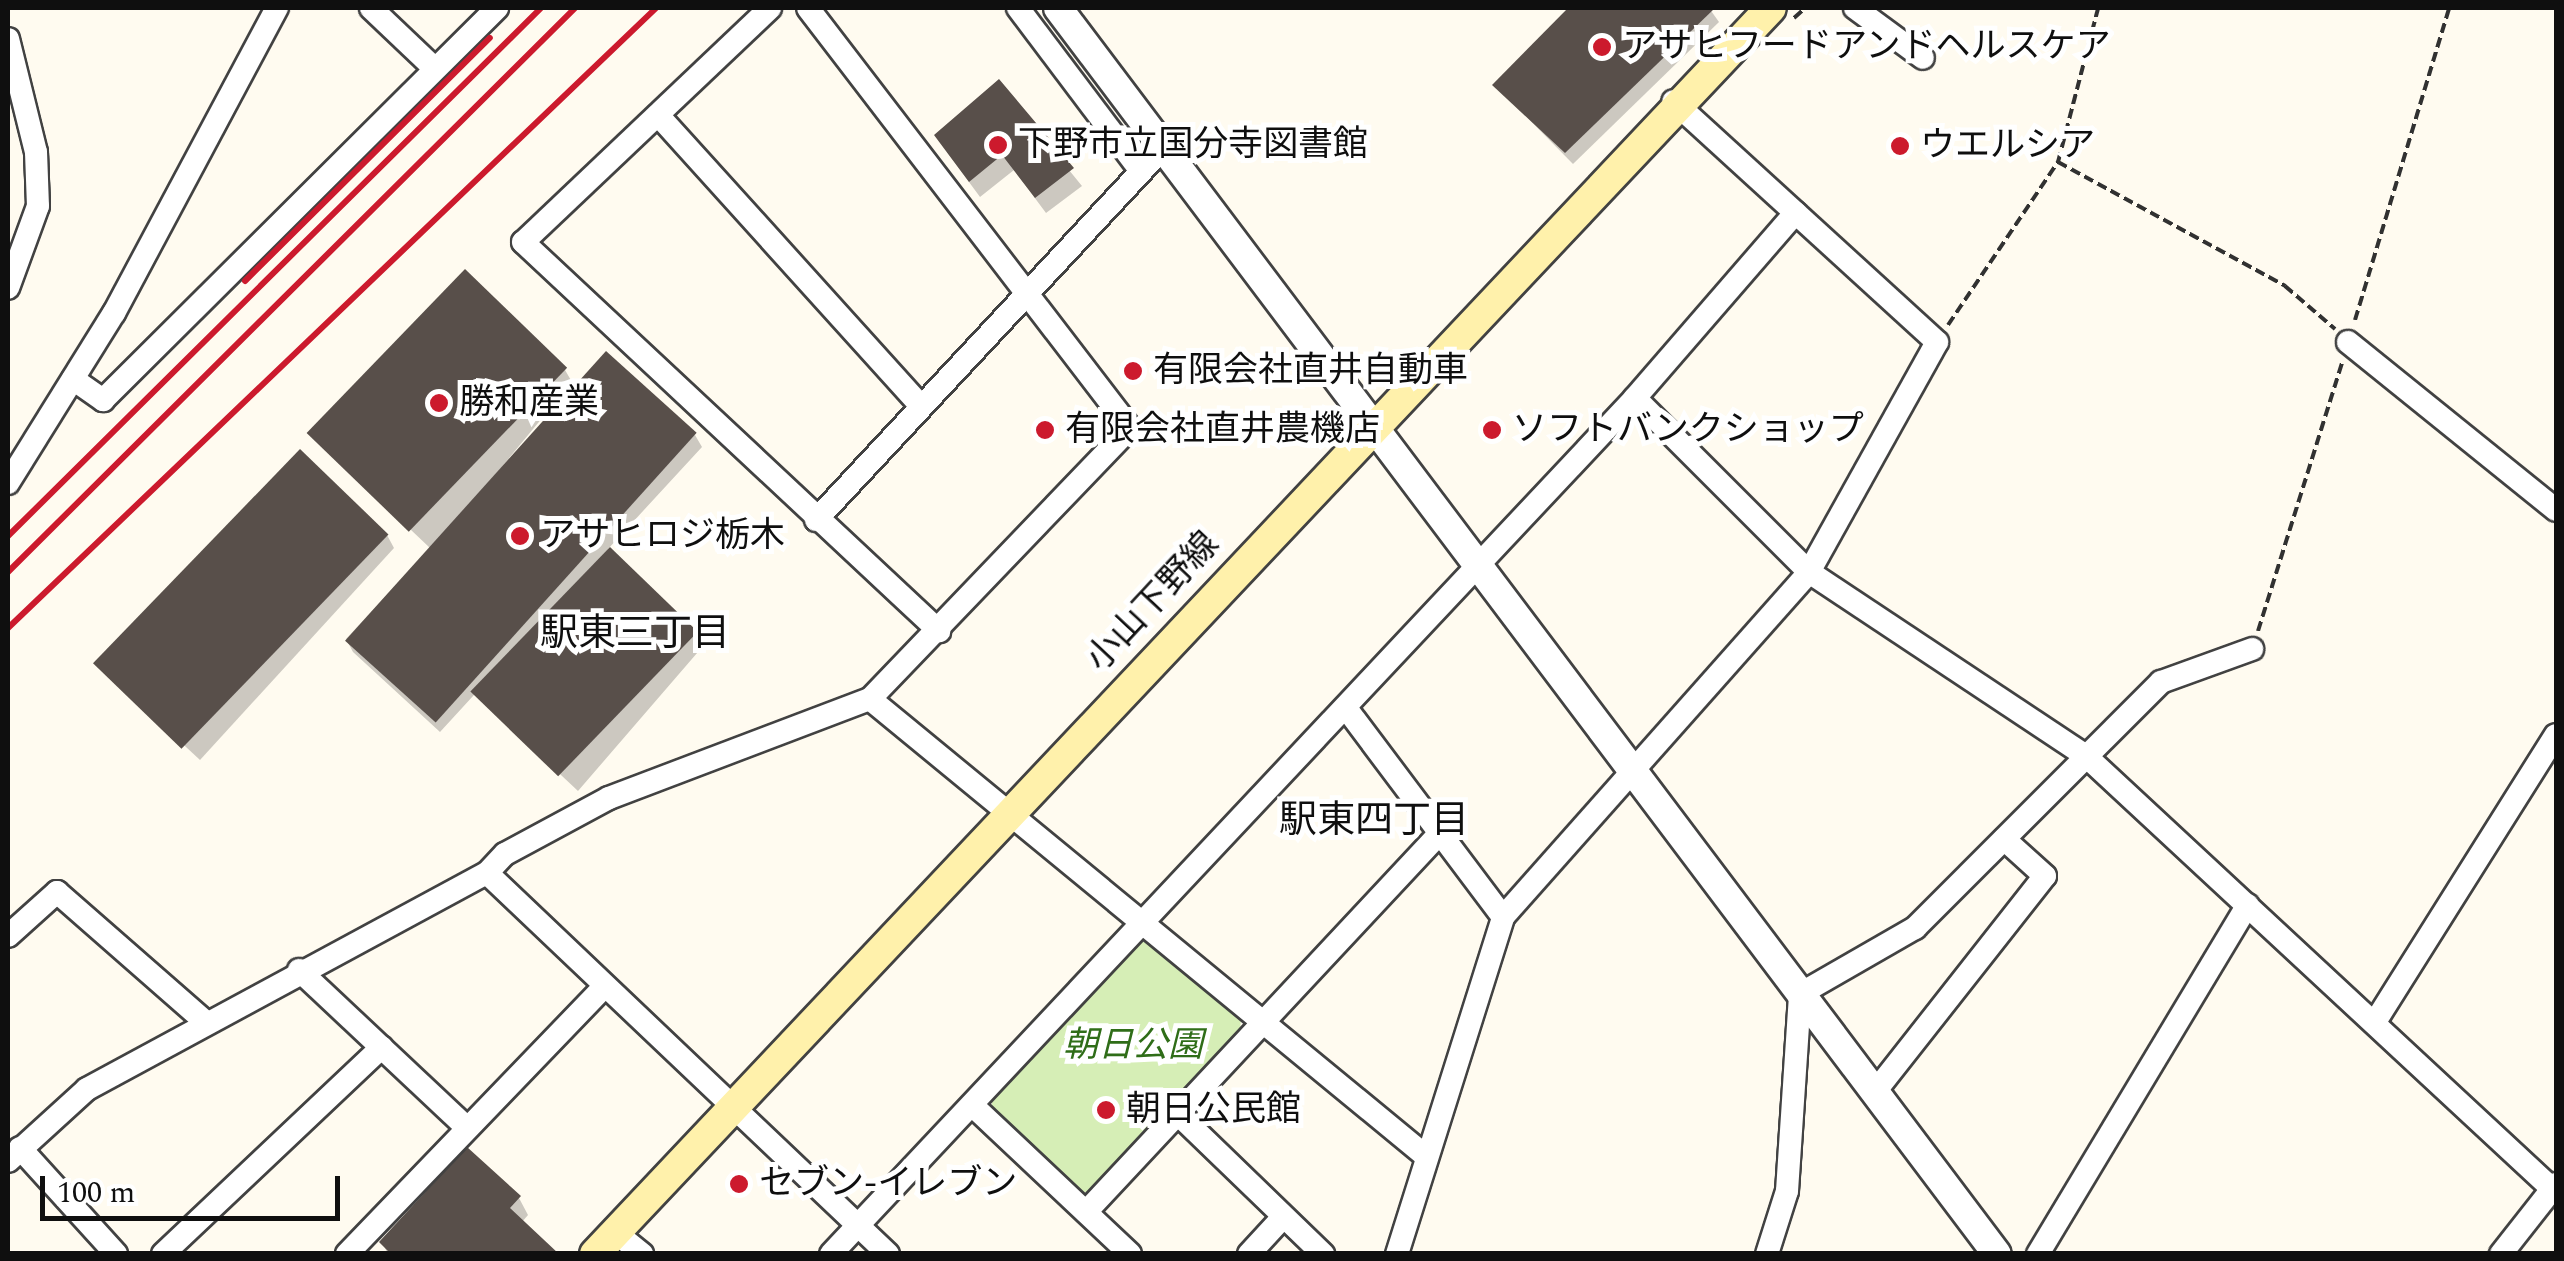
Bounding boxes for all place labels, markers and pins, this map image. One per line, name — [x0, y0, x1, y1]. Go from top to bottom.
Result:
place label: アサヒフードアンドヘルスケア — [1622, 26, 2112, 68]
marker: アサヒフードアンドヘルスケア — [1591, 36, 1613, 58]
place label: 下野市立国分寺図書館 — [1018, 124, 1368, 166]
place label: ウエルシア — [1920, 125, 2095, 167]
marker: 下野市立国分寺図書館 — [987, 134, 1009, 156]
marker: ウエルシア — [1889, 135, 1911, 157]
place label: 有限会社直井自動車 — [1153, 350, 1468, 392]
marker: 有限会社直井自動車 — [1122, 360, 1144, 382]
place label: 勝和産業 — [459, 382, 599, 424]
marker: 勝和産業 — [428, 392, 450, 414]
place label: 有限会社直井農機店 — [1065, 409, 1380, 451]
place label: ソフトバンクショップ — [1512, 409, 1862, 451]
marker: 有限会社直井農機店 — [1034, 419, 1056, 441]
marker: ソフトバンクショップ — [1481, 419, 1503, 441]
place label: アサヒロジ栃木 — [540, 515, 785, 557]
marker: アサヒロジ栃木 — [509, 525, 531, 547]
place label: 朝日公民館 — [1126, 1089, 1301, 1131]
marker: 朝日公民館 — [1095, 1099, 1117, 1121]
place label: セブン-イレブン — [759, 1163, 1017, 1205]
marker: セブン-イレブン — [728, 1173, 750, 1195]

